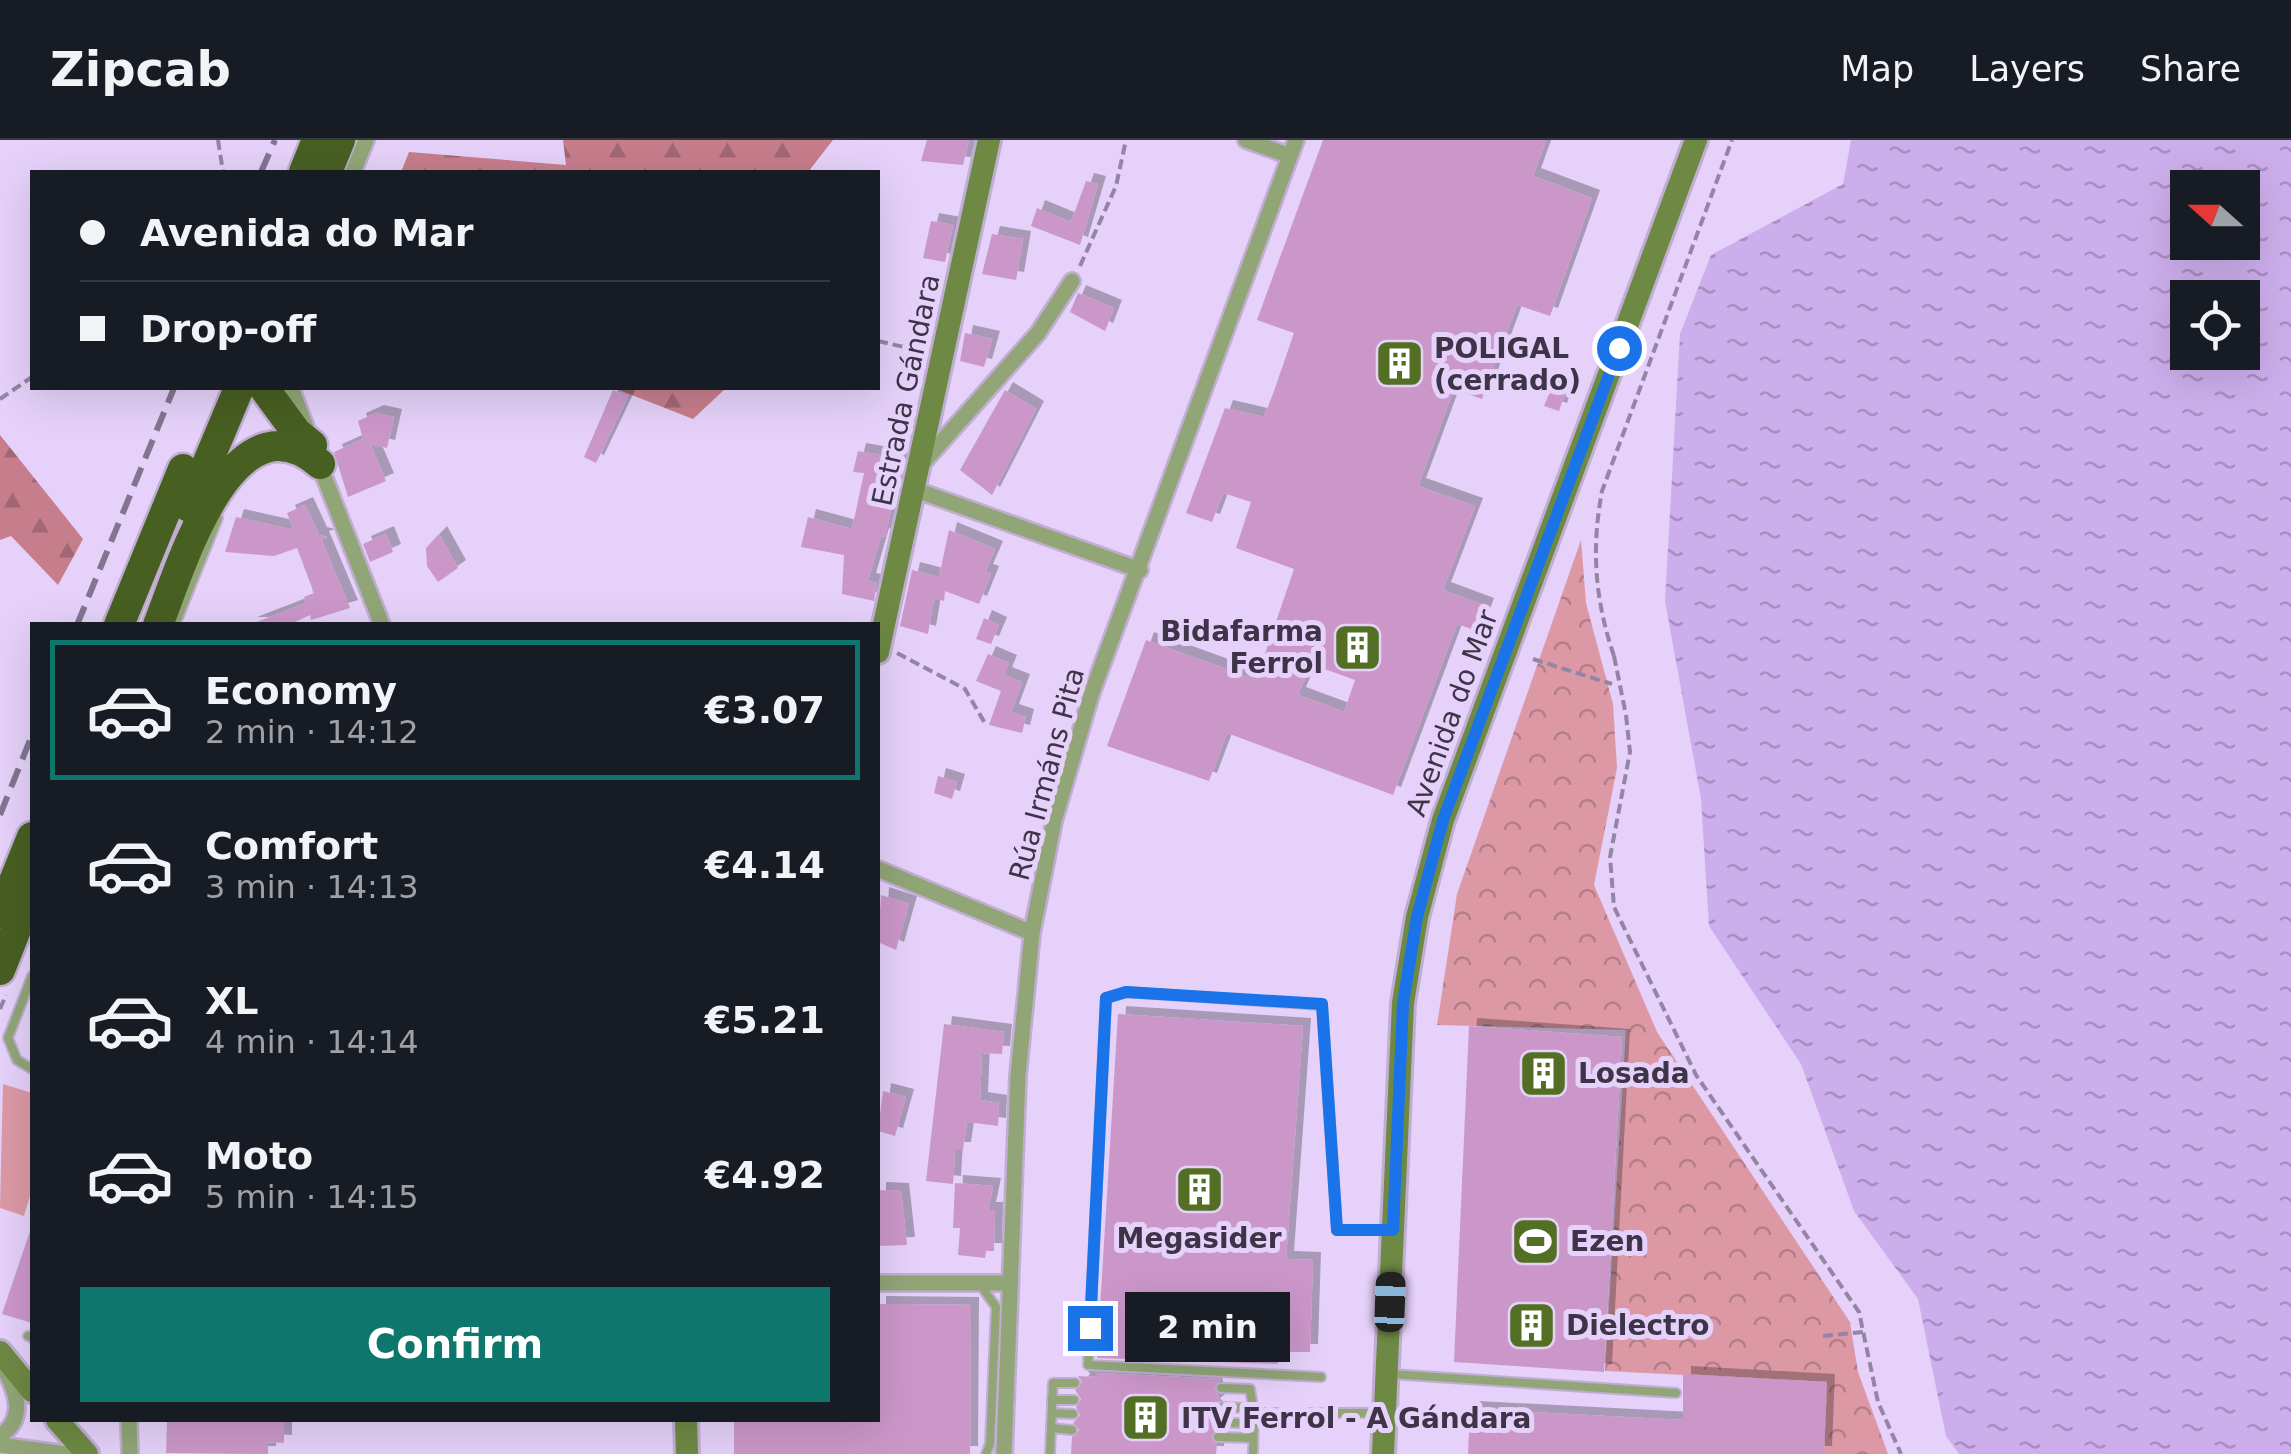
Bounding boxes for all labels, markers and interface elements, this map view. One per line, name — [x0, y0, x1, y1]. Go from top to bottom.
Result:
text: Zipcab — [50, 41, 231, 97]
text: Map — [1840, 49, 1914, 89]
text: Layers — [1969, 49, 2085, 89]
text: Share — [2140, 49, 2241, 89]
north arrow — [2170, 170, 2260, 260]
map controls — [2170, 170, 2260, 370]
text: Avenida do Mar — [140, 211, 473, 255]
street label: Estrada Gándara — [865, 271, 947, 509]
button: locate — [2170, 280, 2260, 370]
text: Drop-off — [140, 307, 316, 351]
route start — [1597, 326, 1642, 371]
place label: POLIGAL (cerrado) — [1434, 332, 1581, 397]
building icon: POLIGAL (cerrado) — [1373, 338, 1425, 390]
street label: Avenida do Mar — [1399, 605, 1505, 821]
place label: Bidafarma Ferrol — [1160, 615, 1323, 680]
building icon: Bidafarma Ferrol — [1332, 621, 1384, 673]
street label: Rúa Irmáns Pita — [1003, 664, 1091, 884]
icon: car — [85, 665, 175, 755]
text: Economy — [205, 669, 397, 713]
text: €3.07 — [705, 688, 825, 732]
text: 2 min · 14:12 — [205, 713, 419, 751]
icon: car — [85, 820, 175, 910]
text: Comfort — [205, 824, 378, 868]
text: €4.14 — [705, 843, 825, 887]
text: 3 min · 14:13 — [205, 868, 419, 906]
icon: car — [85, 975, 175, 1065]
text: XL — [205, 979, 259, 1023]
text: €5.21 — [705, 998, 825, 1042]
text: 4 min · 14:14 — [205, 1023, 419, 1061]
building icon: Losada — [1517, 1047, 1569, 1099]
place label: Losada — [1578, 1057, 1690, 1090]
icon: car — [85, 1130, 175, 1220]
text: Moto — [205, 1134, 313, 1178]
text: €4.92 — [705, 1153, 825, 1197]
building icon: Megasider — [1173, 1164, 1225, 1216]
text: 5 min · 14:15 — [205, 1178, 419, 1216]
sports icon: Ezen — [1509, 1215, 1561, 1267]
place label: Megasider — [1117, 1222, 1282, 1255]
place label: Ezen — [1570, 1225, 1644, 1258]
car — [1374, 1271, 1406, 1333]
button: Confirm — [80, 1287, 830, 1402]
callout: 2 min — [1125, 1293, 1290, 1363]
building icon: Dielectro — [1505, 1299, 1557, 1351]
route end — [1068, 1306, 1113, 1351]
text: 2 min — [1157, 1308, 1258, 1346]
place label: Dielectro — [1566, 1309, 1709, 1342]
building icon: ITV Ferrol - A Gándara — [1120, 1392, 1172, 1444]
place label: ITV Ferrol - A Gándara — [1181, 1402, 1531, 1435]

